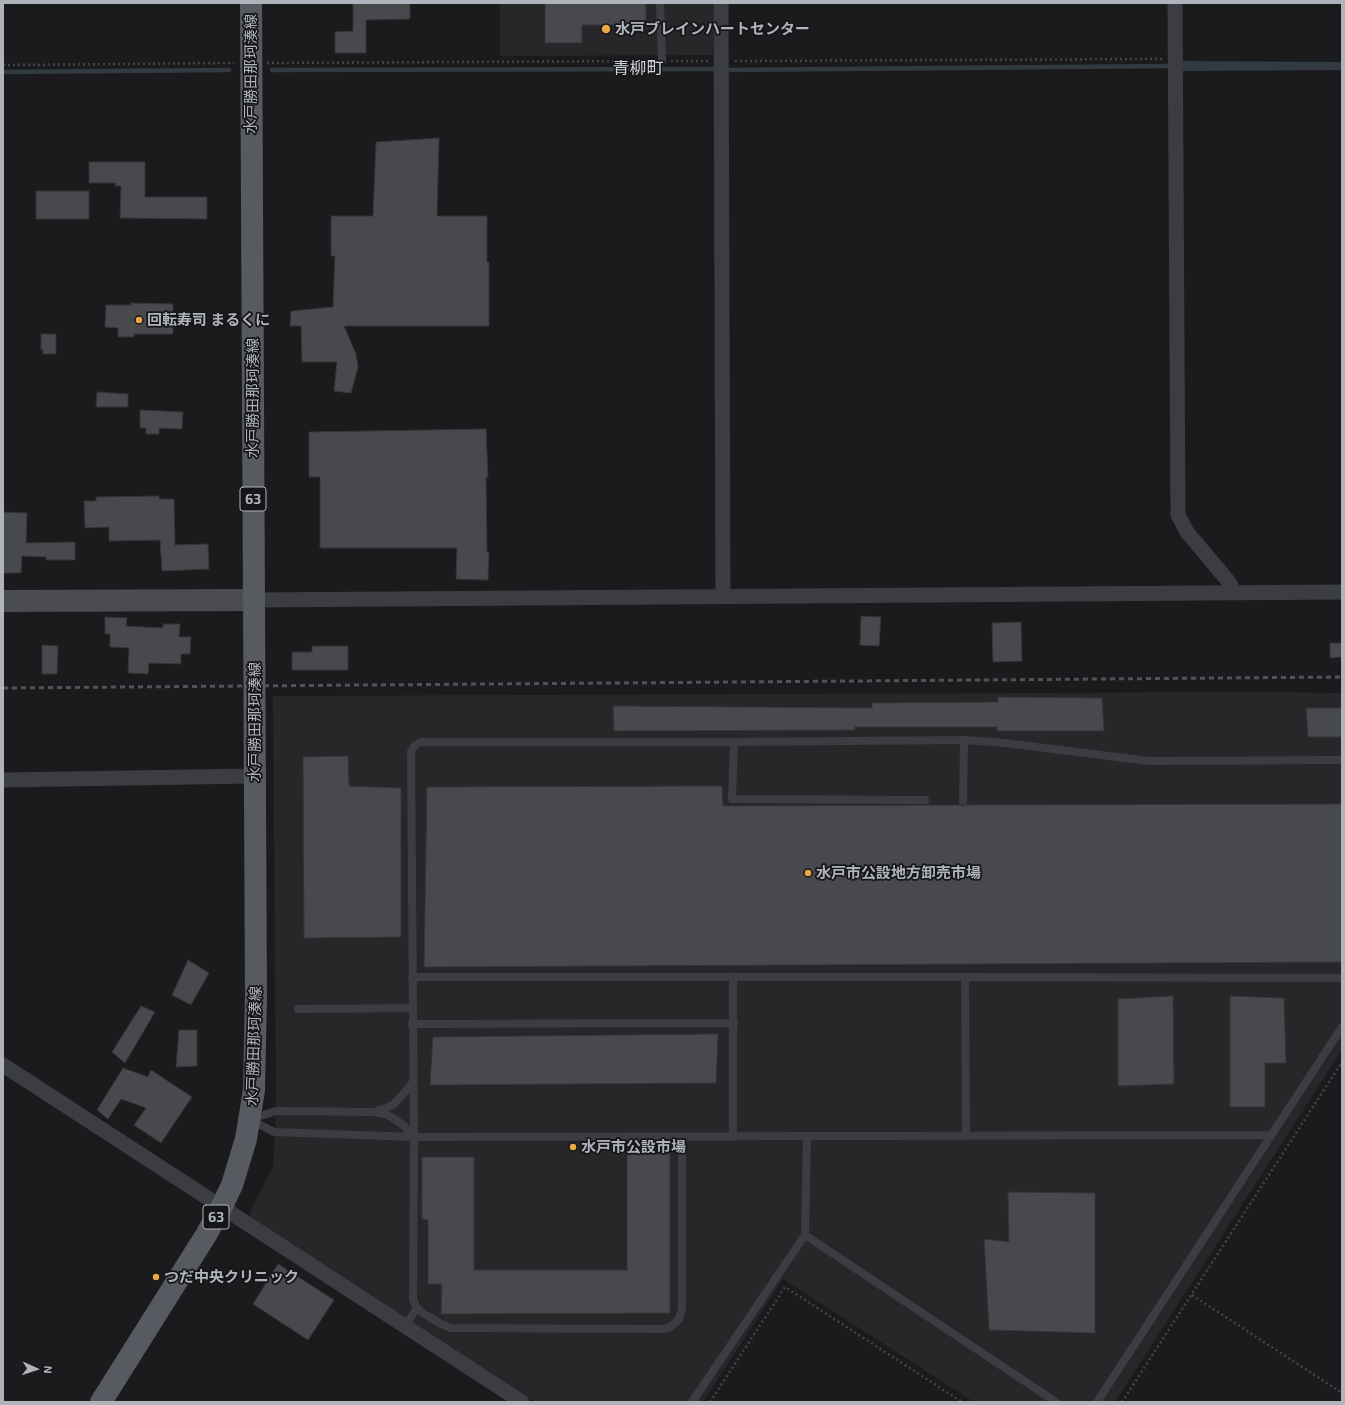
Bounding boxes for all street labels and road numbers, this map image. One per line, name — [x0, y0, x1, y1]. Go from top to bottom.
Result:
street label: 水戸勝田那珂湊線 — [242, 14, 260, 134]
street label: 水戸勝田那珂湊線 — [244, 338, 262, 458]
road number: 63 — [240, 487, 266, 511]
street label: 水戸勝田那珂湊線 — [246, 662, 264, 782]
street label: 水戸勝田那珂湊線 — [243, 986, 265, 1106]
road number: 63 — [203, 1205, 229, 1229]

